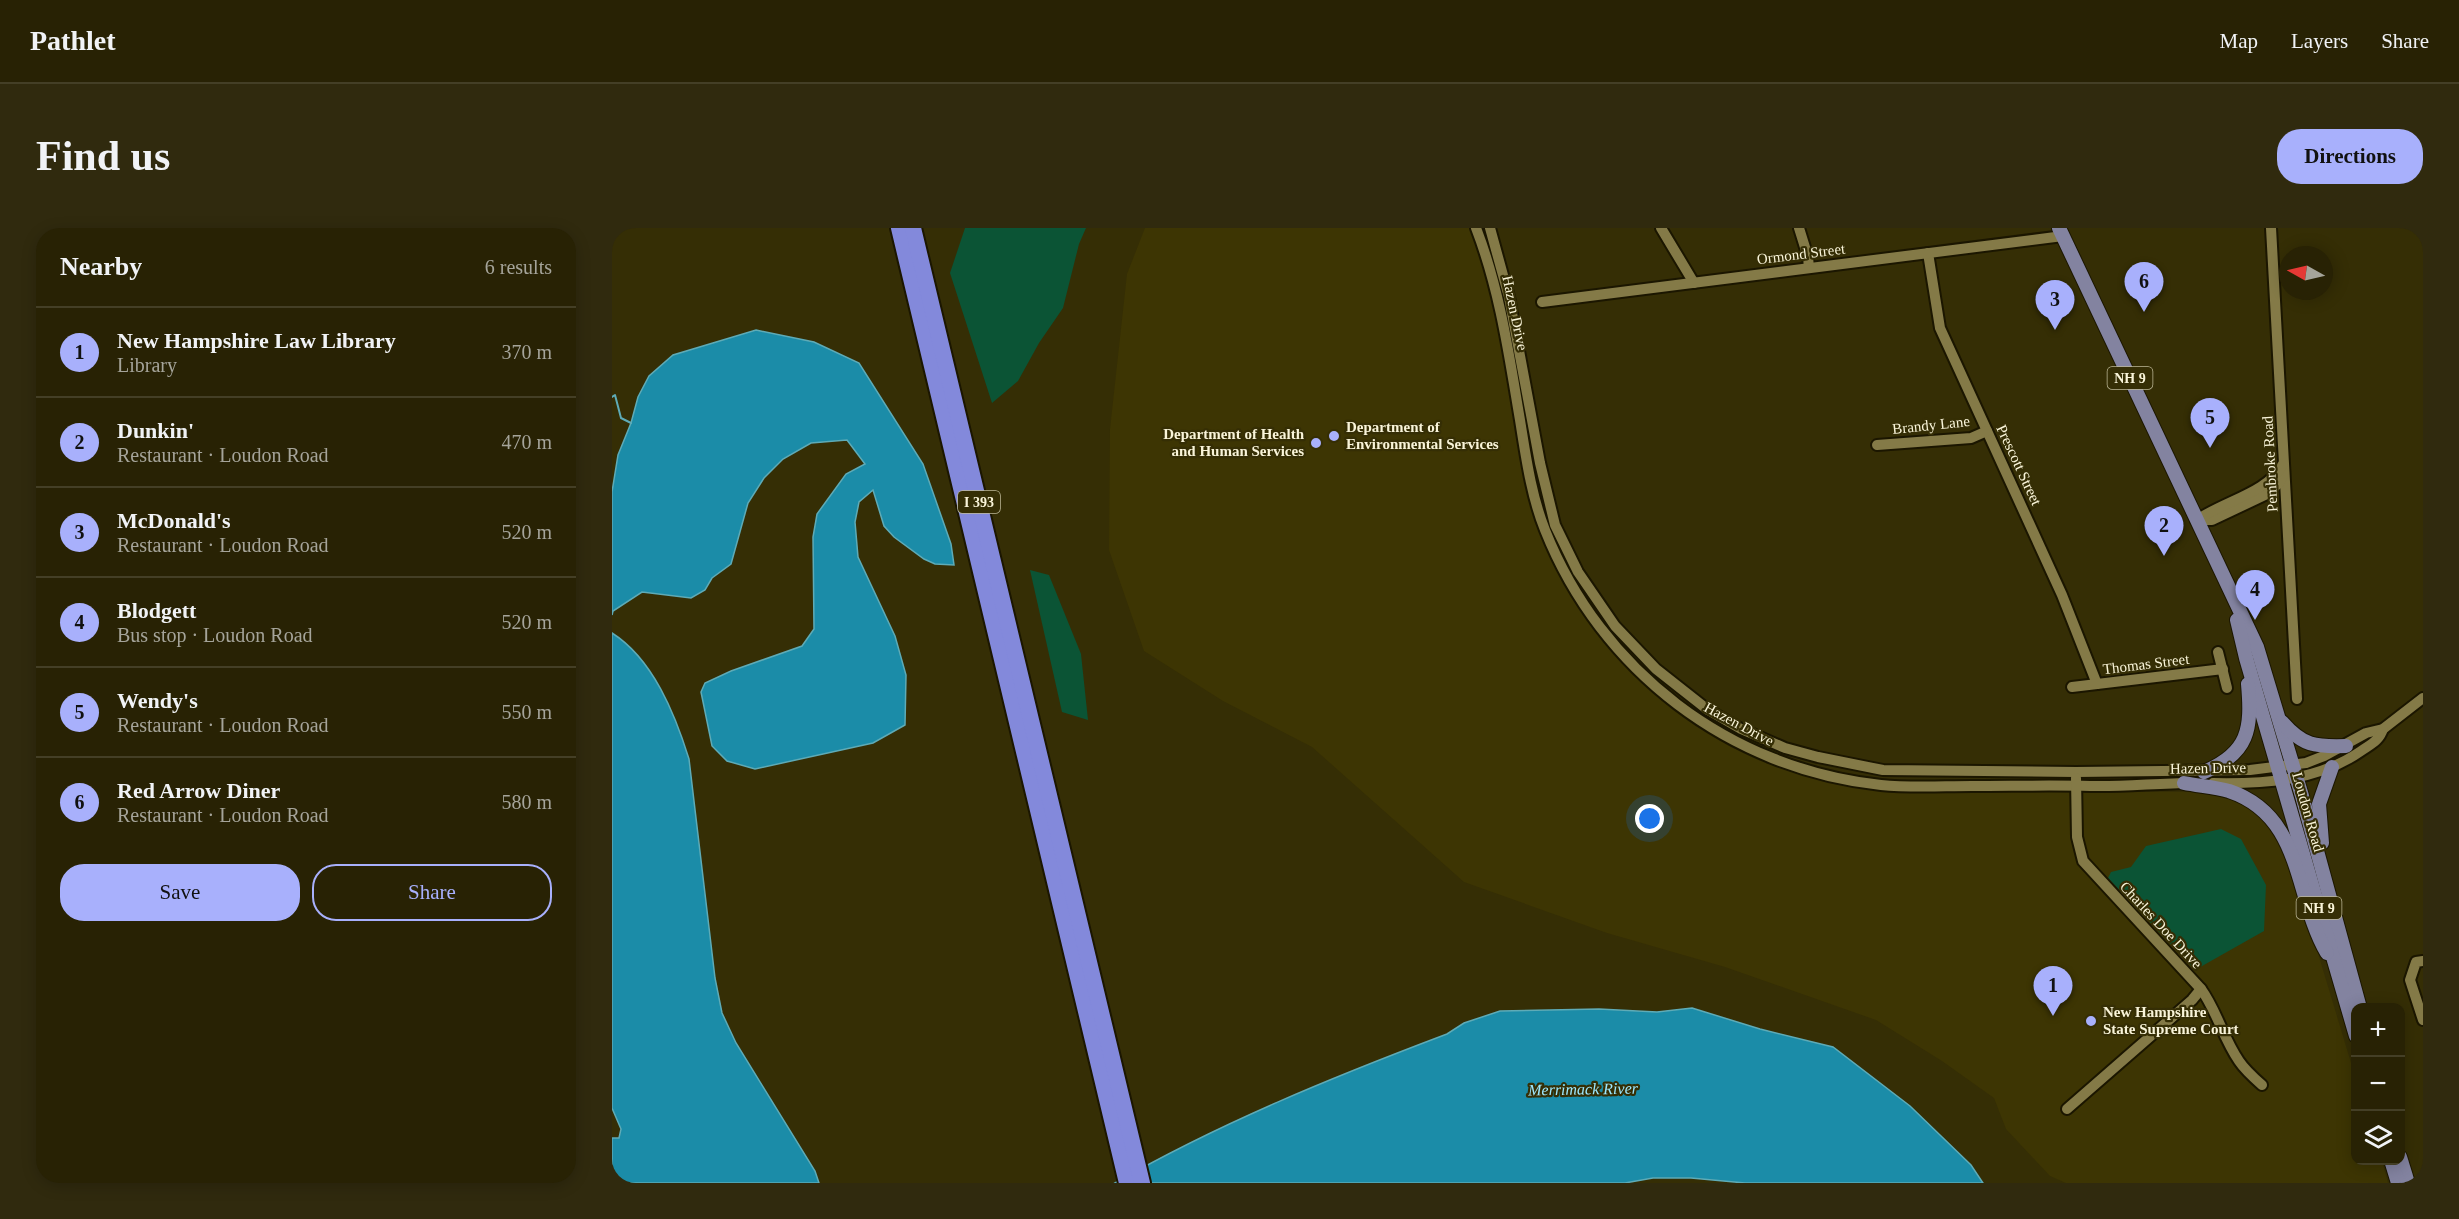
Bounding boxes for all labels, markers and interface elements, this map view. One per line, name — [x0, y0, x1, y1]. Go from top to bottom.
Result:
text: Pathlet — [30, 25, 116, 56]
text: Map — [2220, 29, 2258, 53]
text: Layers — [2291, 29, 2348, 53]
text: Share — [2381, 29, 2429, 53]
button: Directions — [2277, 129, 2423, 184]
text: Find us — [36, 133, 170, 179]
street label: Ormond Street — [1756, 241, 1847, 267]
north arrow — [2279, 246, 2333, 300]
text: Nearby — [60, 252, 142, 281]
text: 6 results — [485, 256, 552, 278]
pin: 6 — [2124, 262, 2164, 312]
street label: Hazen Drive — [1499, 274, 1531, 352]
pin: 3 — [2036, 280, 2074, 330]
text: New Hampshire Law Library — [117, 328, 396, 353]
text: 1 — [75, 341, 85, 363]
text: 370 m — [501, 341, 552, 363]
text: Library — [117, 354, 177, 376]
road number: NH 9 — [2108, 367, 2152, 389]
pin: 5 — [2190, 398, 2230, 448]
street label: Brandy Lane — [1891, 413, 1971, 437]
street label: Pembroke Road — [2259, 415, 2281, 512]
text: Dunkin' — [117, 418, 194, 443]
place label: Department of Environmental Services — [1346, 419, 1499, 452]
street label: Prescott Street — [1993, 422, 2045, 509]
place label: Department of Health and Human Services — [1163, 426, 1305, 459]
marker: Department of Environmental Services — [1327, 429, 1341, 443]
text: 2 — [75, 431, 85, 453]
text: 470 m — [501, 431, 552, 453]
marker: Department of Health and Human Services — [1309, 436, 1323, 450]
text: Restaurant · Loudon Road — [117, 444, 329, 466]
road number: I 393 — [958, 491, 1000, 513]
pin: 2 — [2144, 506, 2184, 556]
text: McDonald's — [117, 508, 231, 533]
text: 3 — [75, 521, 85, 543]
text: 520 m — [501, 521, 552, 543]
text: Restaurant · Loudon Road — [117, 534, 329, 556]
pin: 4 — [2236, 570, 2274, 620]
text: Blodgett — [117, 598, 196, 623]
text: 4 — [75, 611, 85, 633]
text: 520 m — [501, 611, 552, 633]
text: Bus stop · Loudon Road — [117, 624, 313, 646]
street label: Thomas Street — [2102, 651, 2191, 677]
text: Wendy's — [117, 688, 198, 713]
street label: Hazen Drive — [1702, 699, 1777, 749]
text: 5 — [75, 701, 85, 723]
text: 550 m — [501, 701, 552, 723]
text: Restaurant · Loudon Road — [117, 714, 329, 736]
street label: Hazen Drive — [2170, 759, 2247, 777]
street label: Loudon Road — [2289, 770, 2327, 854]
text: Red Arrow Diner — [117, 778, 280, 803]
text: 6 — [75, 791, 85, 813]
text: 580 m — [501, 791, 552, 813]
text: Restaurant · Loudon Road — [117, 804, 329, 826]
your location — [1635, 804, 1664, 833]
button: Save — [60, 864, 300, 921]
button: Share — [312, 864, 552, 921]
street label: Charles Doe Drive — [2117, 878, 2205, 972]
road number: NH 9 — [2296, 897, 2342, 919]
pin: 1 — [2034, 966, 2072, 1016]
map controls — [2351, 1003, 2405, 1165]
button: + — [2351, 1003, 2405, 1057]
place label: New Hampshire State Supreme Court — [2103, 1004, 2239, 1037]
marker: New Hampshire State Supreme Court — [2084, 1014, 2098, 1028]
button: − — [2351, 1057, 2405, 1111]
water label: Merrimack River — [1527, 1080, 1639, 1098]
button: layers — [2351, 1111, 2405, 1165]

